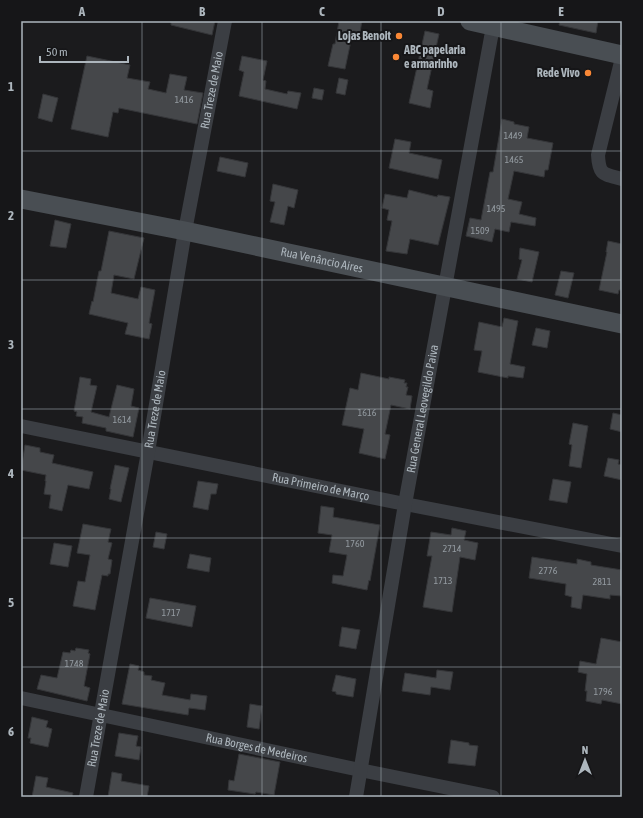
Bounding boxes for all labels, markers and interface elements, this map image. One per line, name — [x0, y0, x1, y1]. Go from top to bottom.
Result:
text: A — [78, 4, 86, 19]
text: B — [199, 4, 206, 19]
text: C — [319, 4, 325, 19]
text: D — [437, 4, 445, 19]
text: E — [558, 4, 564, 19]
place label: Lojas Benoit — [338, 29, 392, 43]
marker: Lojas Benoit — [394, 31, 404, 41]
scale bar — [40, 38, 128, 64]
place label: ABC papelaria e armarinho — [403, 43, 466, 71]
text: 50 m — [46, 45, 68, 59]
street label: Rua Treze de Maio — [198, 50, 226, 130]
marker: ABC papelaria e armarinho — [391, 52, 401, 62]
place label: Rede Vivo — [537, 66, 580, 80]
marker: Rede Vivo — [583, 68, 593, 78]
text: 1 — [8, 79, 14, 94]
house number: 1416 — [175, 94, 194, 105]
house number: 1449 — [504, 130, 523, 141]
house number: 1465 — [505, 154, 524, 165]
house number: 1495 — [487, 203, 506, 214]
text: 2 — [8, 208, 14, 223]
house number: 1509 — [471, 225, 490, 236]
street label: Rua Venâncio Aires — [279, 245, 364, 276]
text: 3 — [8, 337, 14, 352]
street label: Rua General Leovegildo Paiva — [404, 343, 441, 474]
street label: Rua Treze de Maio — [142, 369, 169, 449]
house number: 1616 — [358, 407, 377, 418]
house number: 1614 — [113, 414, 132, 425]
text: 4 — [7, 466, 14, 481]
street label: Rua Primeiro de Março — [271, 470, 371, 504]
house number: 1760 — [346, 538, 365, 549]
house number: 2714 — [443, 543, 462, 554]
house number: 2776 — [539, 565, 558, 576]
house number: 1713 — [434, 575, 453, 586]
house number: 2811 — [593, 576, 612, 587]
text: 5 — [8, 595, 14, 610]
house number: 1717 — [162, 607, 181, 618]
house number: 1748 — [65, 658, 84, 669]
house number: 1796 — [594, 686, 613, 697]
street label: Rua Treze de Maio — [85, 688, 112, 768]
text: 6 — [8, 724, 14, 739]
street label: Rua Borges de Medeiros — [205, 730, 309, 766]
north arrow — [565, 740, 605, 780]
text: N — [582, 744, 588, 756]

